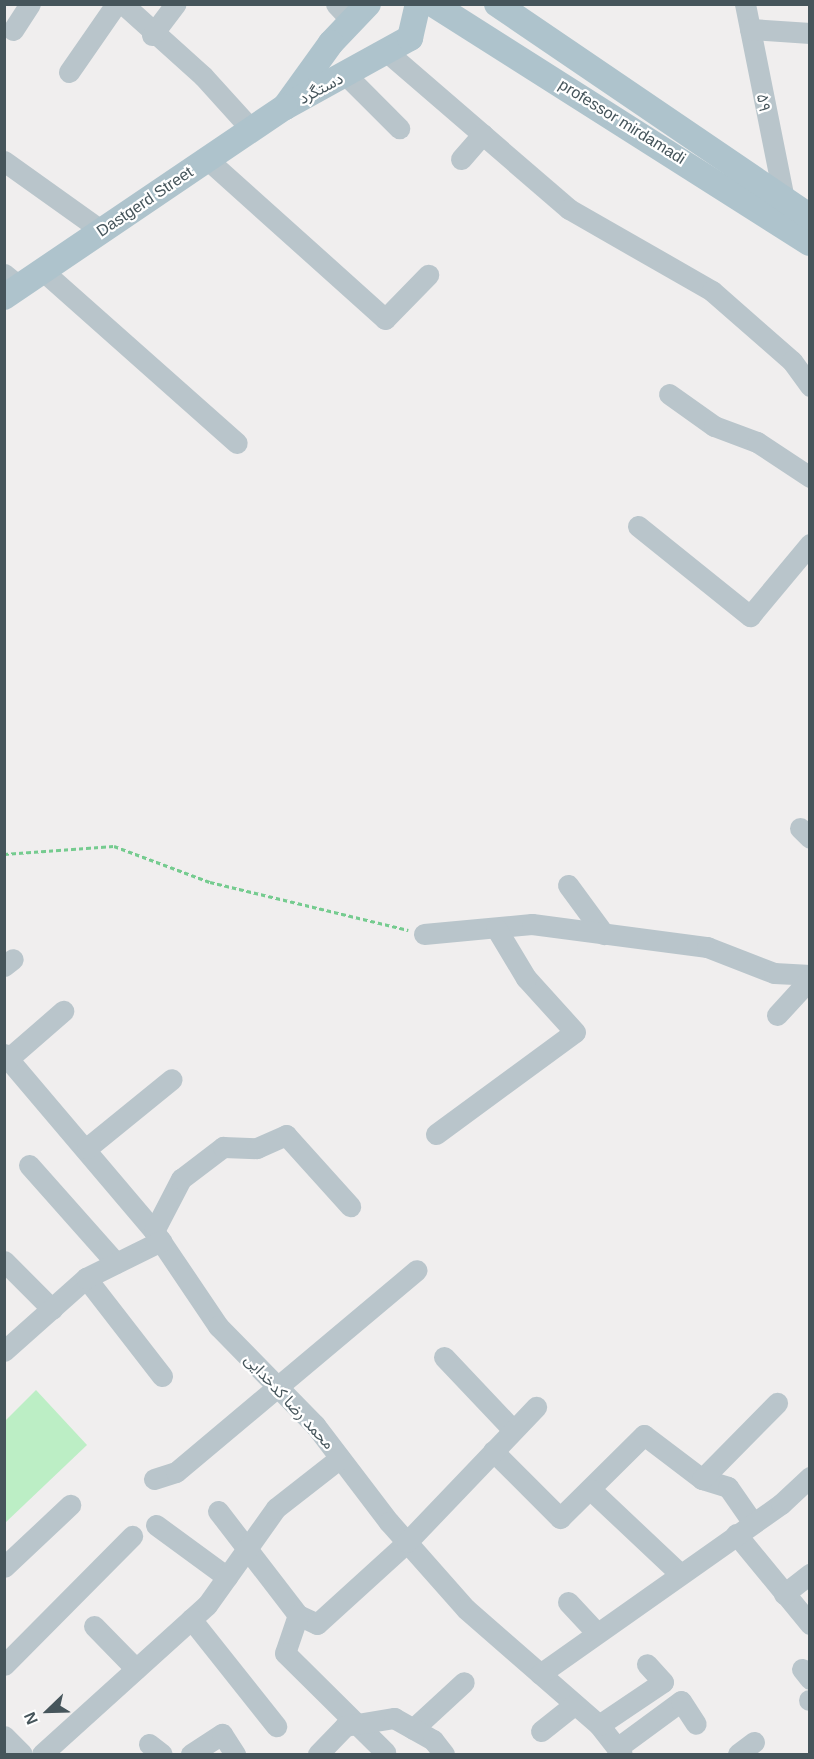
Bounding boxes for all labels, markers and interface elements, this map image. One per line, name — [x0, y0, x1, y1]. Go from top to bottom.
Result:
street label: دستگرد — [295, 69, 347, 109]
street label: professor mirdamadi — [555, 75, 689, 169]
street label: ۵۹ — [752, 92, 774, 114]
street label: Dastgerd Street — [93, 163, 197, 241]
street label: محمد رضا کدخدایی — [240, 1350, 338, 1454]
north arrow — [18, 1681, 78, 1741]
text: N — [21, 1710, 41, 1727]

